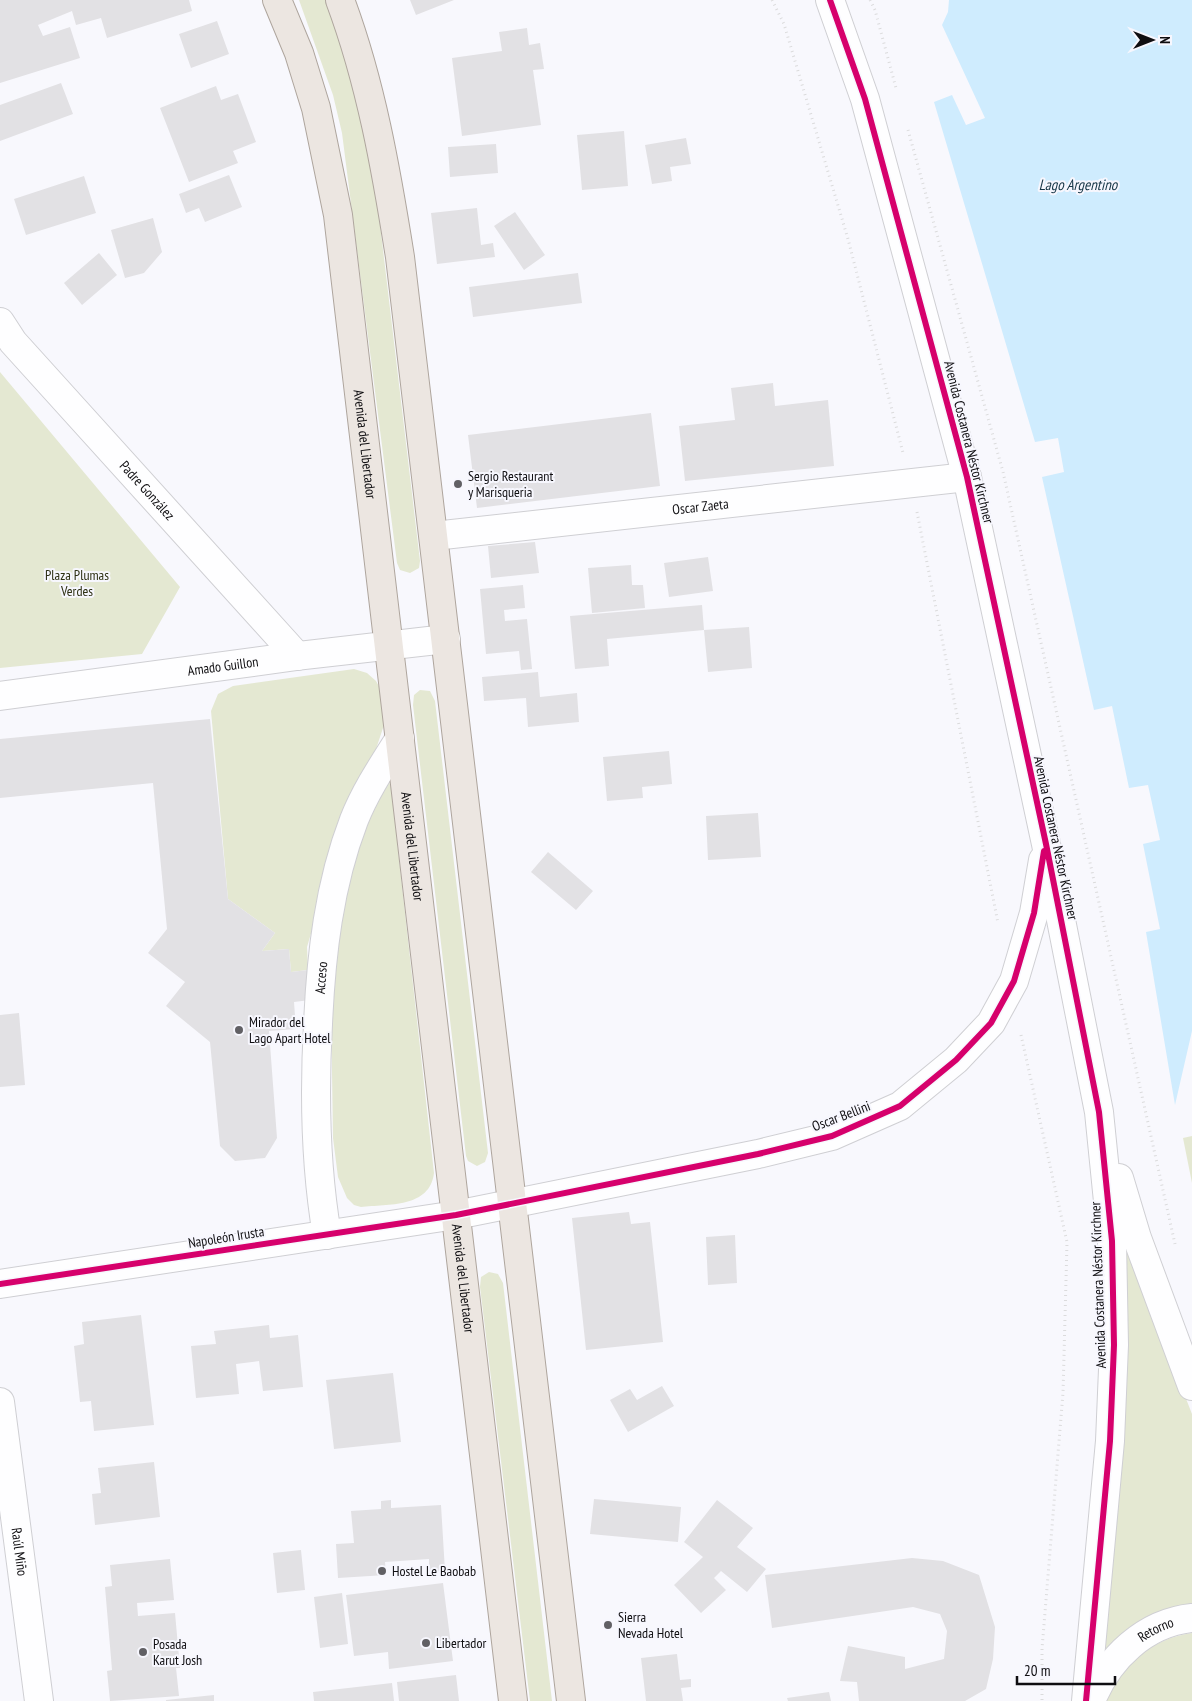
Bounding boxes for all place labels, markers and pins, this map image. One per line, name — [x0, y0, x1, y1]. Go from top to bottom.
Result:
place label: Sergio Restaurant y Marisqueria — [468, 467, 554, 501]
marker: Sergio Restaurant y Marisqueria — [452, 478, 464, 490]
place label: Mirador del Lago Apart Hotel — [249, 1013, 331, 1047]
marker: Mirador del Lago Apart Hotel — [233, 1024, 245, 1036]
place label: Hostel Le Baobab — [392, 1562, 476, 1580]
marker: Hostel Le Baobab — [376, 1565, 388, 1577]
place label: Sierra Nevada Hotel — [618, 1608, 684, 1642]
marker: Sierra Nevada Hotel — [602, 1619, 614, 1631]
place label: Libertador — [436, 1634, 486, 1652]
place label: Posada Karut Josh — [153, 1635, 202, 1669]
marker: Libertador — [420, 1637, 432, 1649]
marker: Posada Karut Josh — [137, 1646, 149, 1658]

